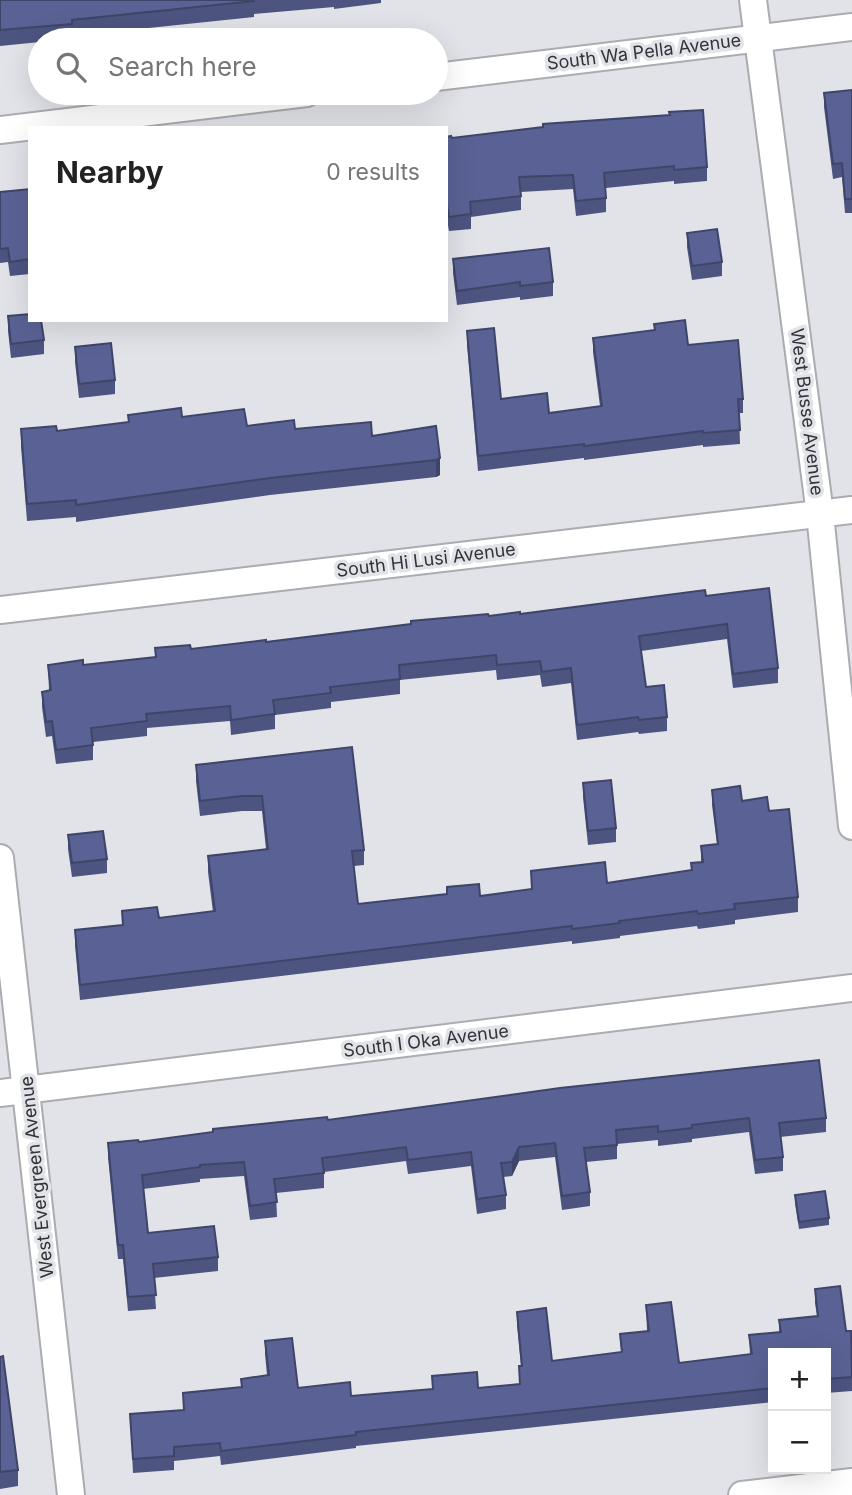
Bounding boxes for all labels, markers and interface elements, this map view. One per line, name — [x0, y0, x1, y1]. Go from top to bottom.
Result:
search box — [28, 28, 448, 105]
street label: South Wa Pella Avenue — [546, 29, 742, 74]
icon: search — [52, 48, 90, 86]
text: Search here — [108, 51, 257, 82]
text: Nearby — [56, 154, 164, 190]
text: 0 results — [326, 158, 420, 186]
street label: West Busse Avenue — [787, 327, 828, 497]
street label: South Hi Lusi Avenue — [335, 538, 517, 581]
street label: South I Oka Avenue — [342, 1020, 510, 1061]
street label: West Evergreen Avenue — [15, 1075, 58, 1279]
map controls — [768, 1348, 831, 1474]
button: + — [768, 1348, 831, 1411]
button: − — [768, 1411, 831, 1474]

